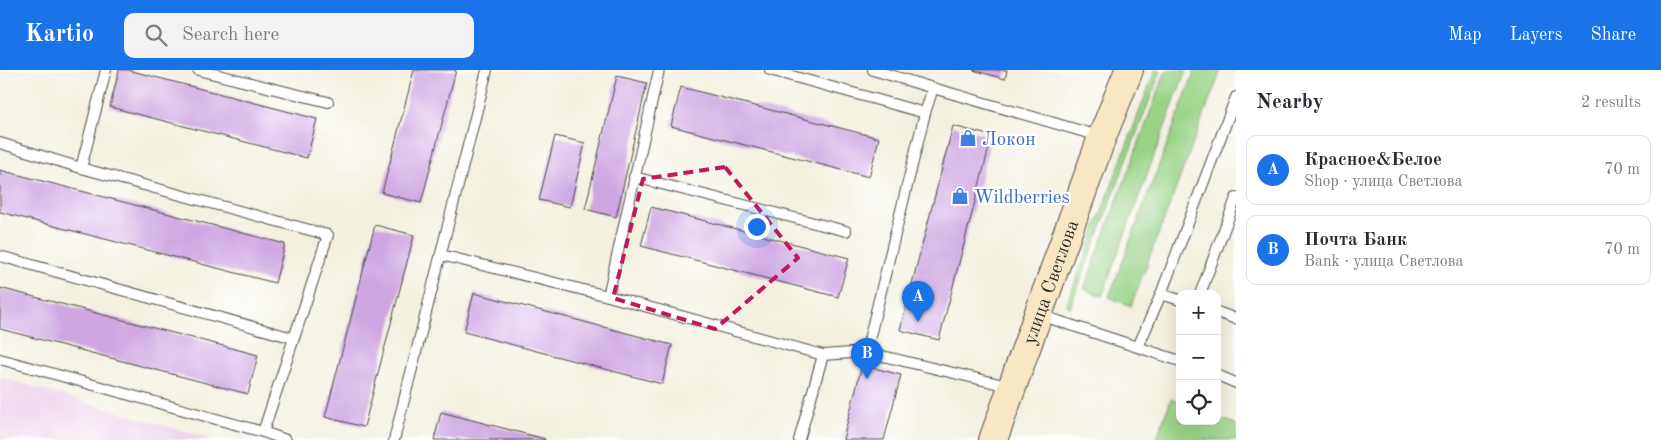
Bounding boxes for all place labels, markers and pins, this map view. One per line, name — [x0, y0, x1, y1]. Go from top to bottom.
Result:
shop icon: Локон — [958, 128, 978, 148]
place label: Локон — [982, 131, 1036, 150]
shop icon: Wildberries — [950, 186, 970, 206]
place label: Wildberries — [974, 189, 1070, 208]
pin: A — [902, 281, 934, 322]
pin: B — [851, 338, 883, 379]

